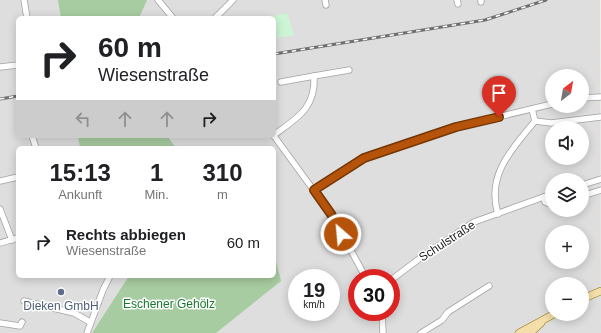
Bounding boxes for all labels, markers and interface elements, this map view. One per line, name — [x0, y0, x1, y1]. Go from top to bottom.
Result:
icon: right — [32, 32, 84, 84]
text: 60 m — [98, 32, 162, 63]
text: Wiesenstraße — [98, 65, 209, 85]
north arrow — [545, 69, 589, 113]
map controls — [545, 69, 589, 321]
pin — [482, 76, 516, 117]
icon: arrive — [488, 82, 510, 104]
icon: left — [72, 108, 94, 130]
icon: ahead — [114, 108, 136, 130]
icon: ahead — [156, 108, 178, 130]
icon: right — [198, 108, 220, 130]
button: sound — [545, 121, 589, 165]
text: 15:13 — [50, 159, 111, 186]
text: 1 — [150, 159, 163, 186]
text: 310 — [202, 159, 243, 186]
button: layers — [545, 173, 589, 217]
text: Ankunft — [58, 187, 102, 202]
text: Min. — [144, 187, 169, 202]
text: m — [217, 187, 228, 202]
position arrow — [320, 213, 362, 255]
street label: Schulstraße — [416, 218, 478, 264]
button: + — [545, 225, 589, 269]
text: Rechts abbiegen — [66, 226, 186, 243]
icon: right — [32, 231, 54, 253]
text: 60 m — [227, 234, 260, 251]
text: Wiesenstraße — [66, 243, 146, 258]
speed limit sign: 30 — [348, 269, 400, 321]
button: − — [545, 277, 589, 321]
text: 19 — [303, 279, 325, 301]
marker: Dieken GmbH — [56, 287, 66, 297]
park label: Eschener Gehölz — [123, 297, 215, 311]
place label: Dieken GmbH — [23, 299, 99, 313]
text: km/h — [303, 299, 325, 310]

